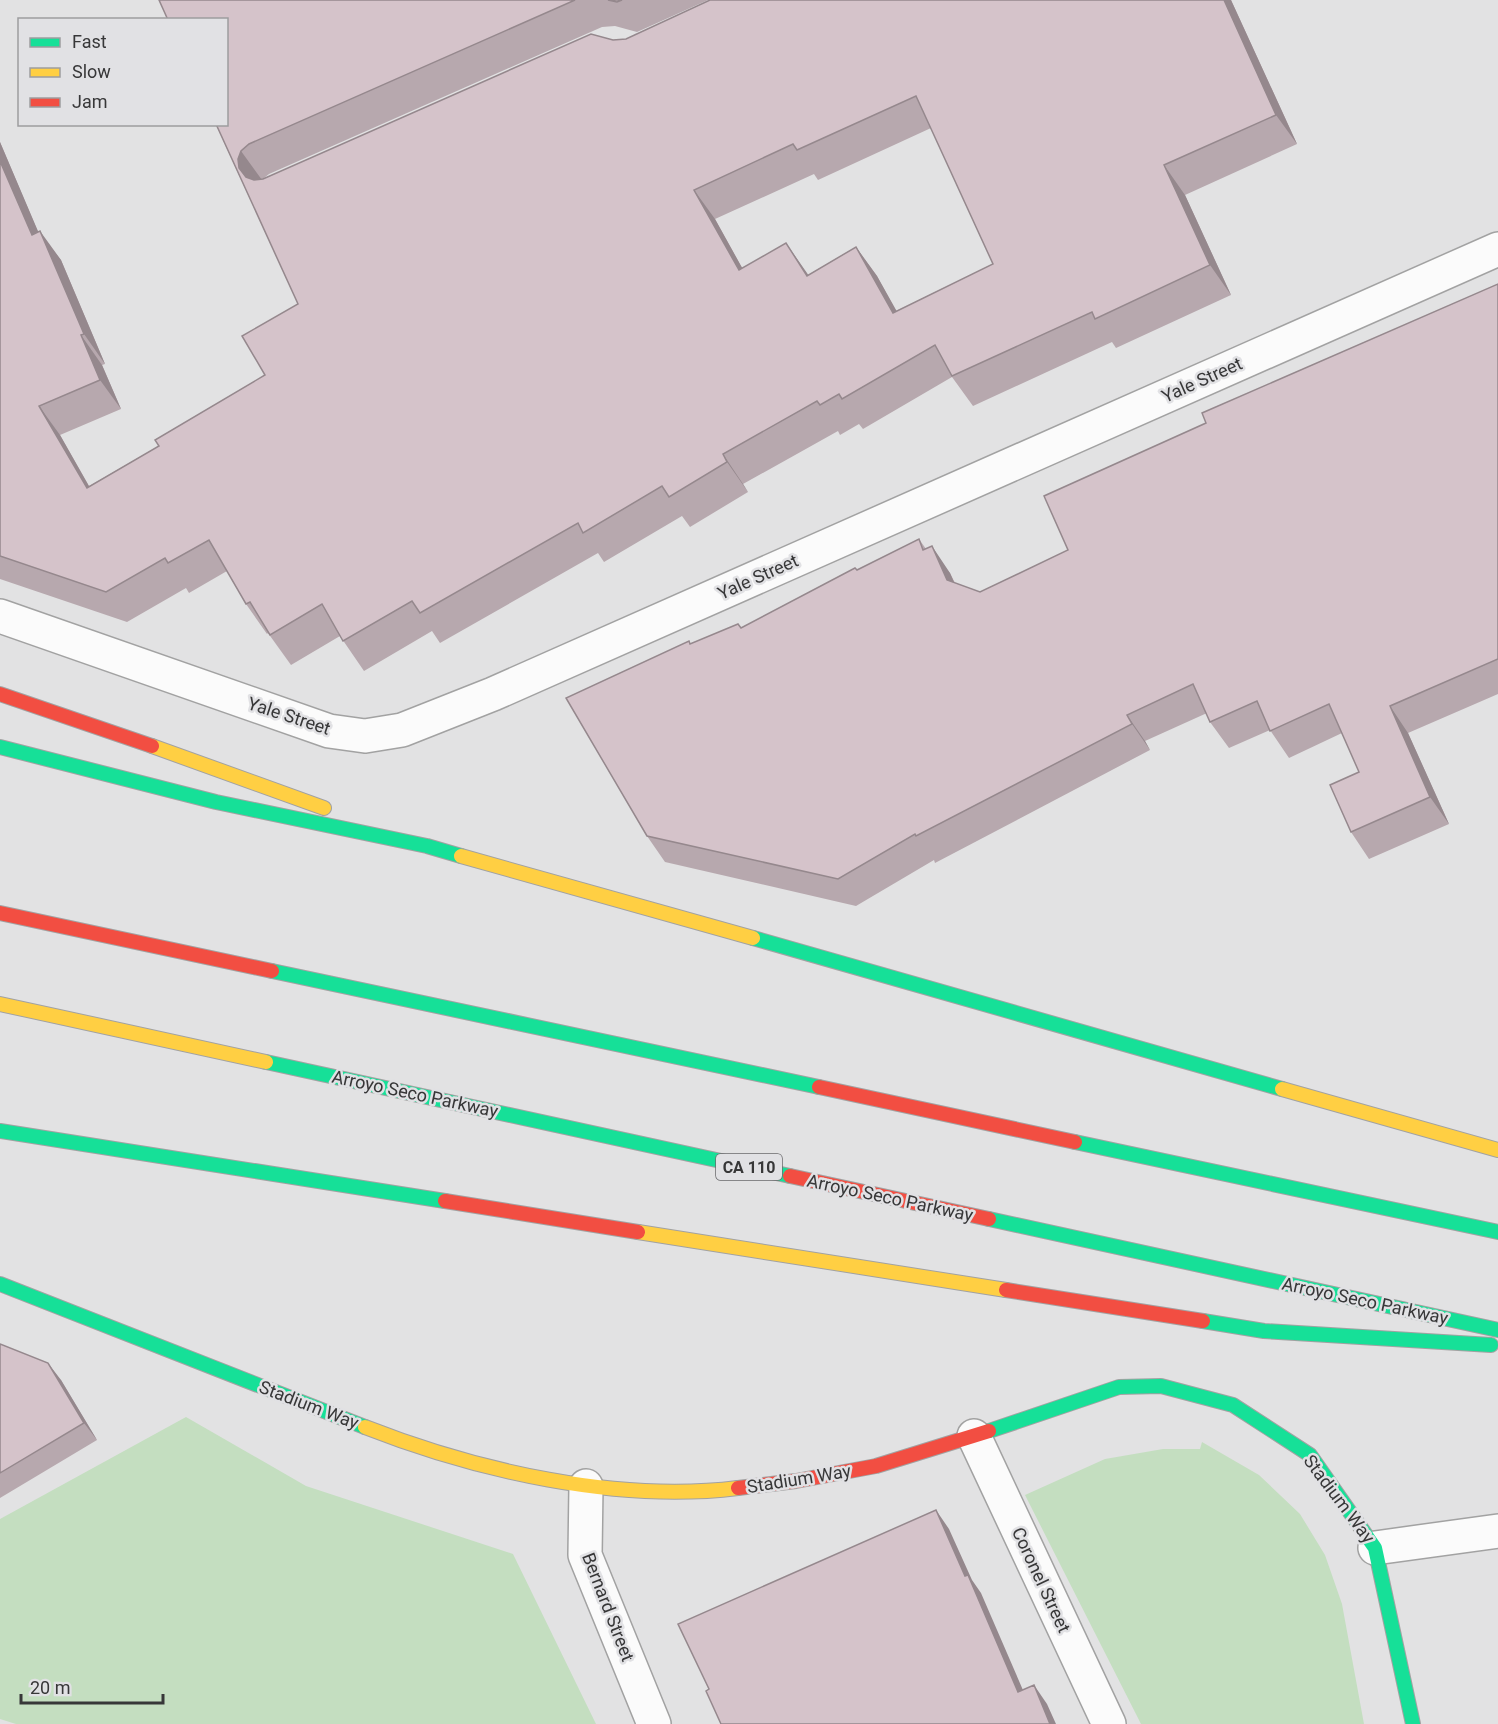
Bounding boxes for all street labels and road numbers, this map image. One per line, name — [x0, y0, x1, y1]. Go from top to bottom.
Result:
street label: Yale Street — [1158, 352, 1245, 407]
street label: Yale Street — [714, 549, 801, 604]
street label: Yale Street — [245, 692, 333, 739]
street label: Arroyo Seco Parkway — [330, 1066, 501, 1121]
road number: CA 110 — [716, 1154, 782, 1180]
street label: Arroyo Seco Parkway — [805, 1170, 976, 1225]
street label: Arroyo Seco Parkway — [1280, 1273, 1451, 1328]
street label: Stadium Way — [256, 1376, 362, 1433]
street label: Stadium Way — [1299, 1450, 1380, 1547]
street label: Stadium Way — [745, 1460, 853, 1497]
street label: Coronel Street — [1008, 1524, 1075, 1636]
street label: Bernard Street — [578, 1550, 639, 1664]

